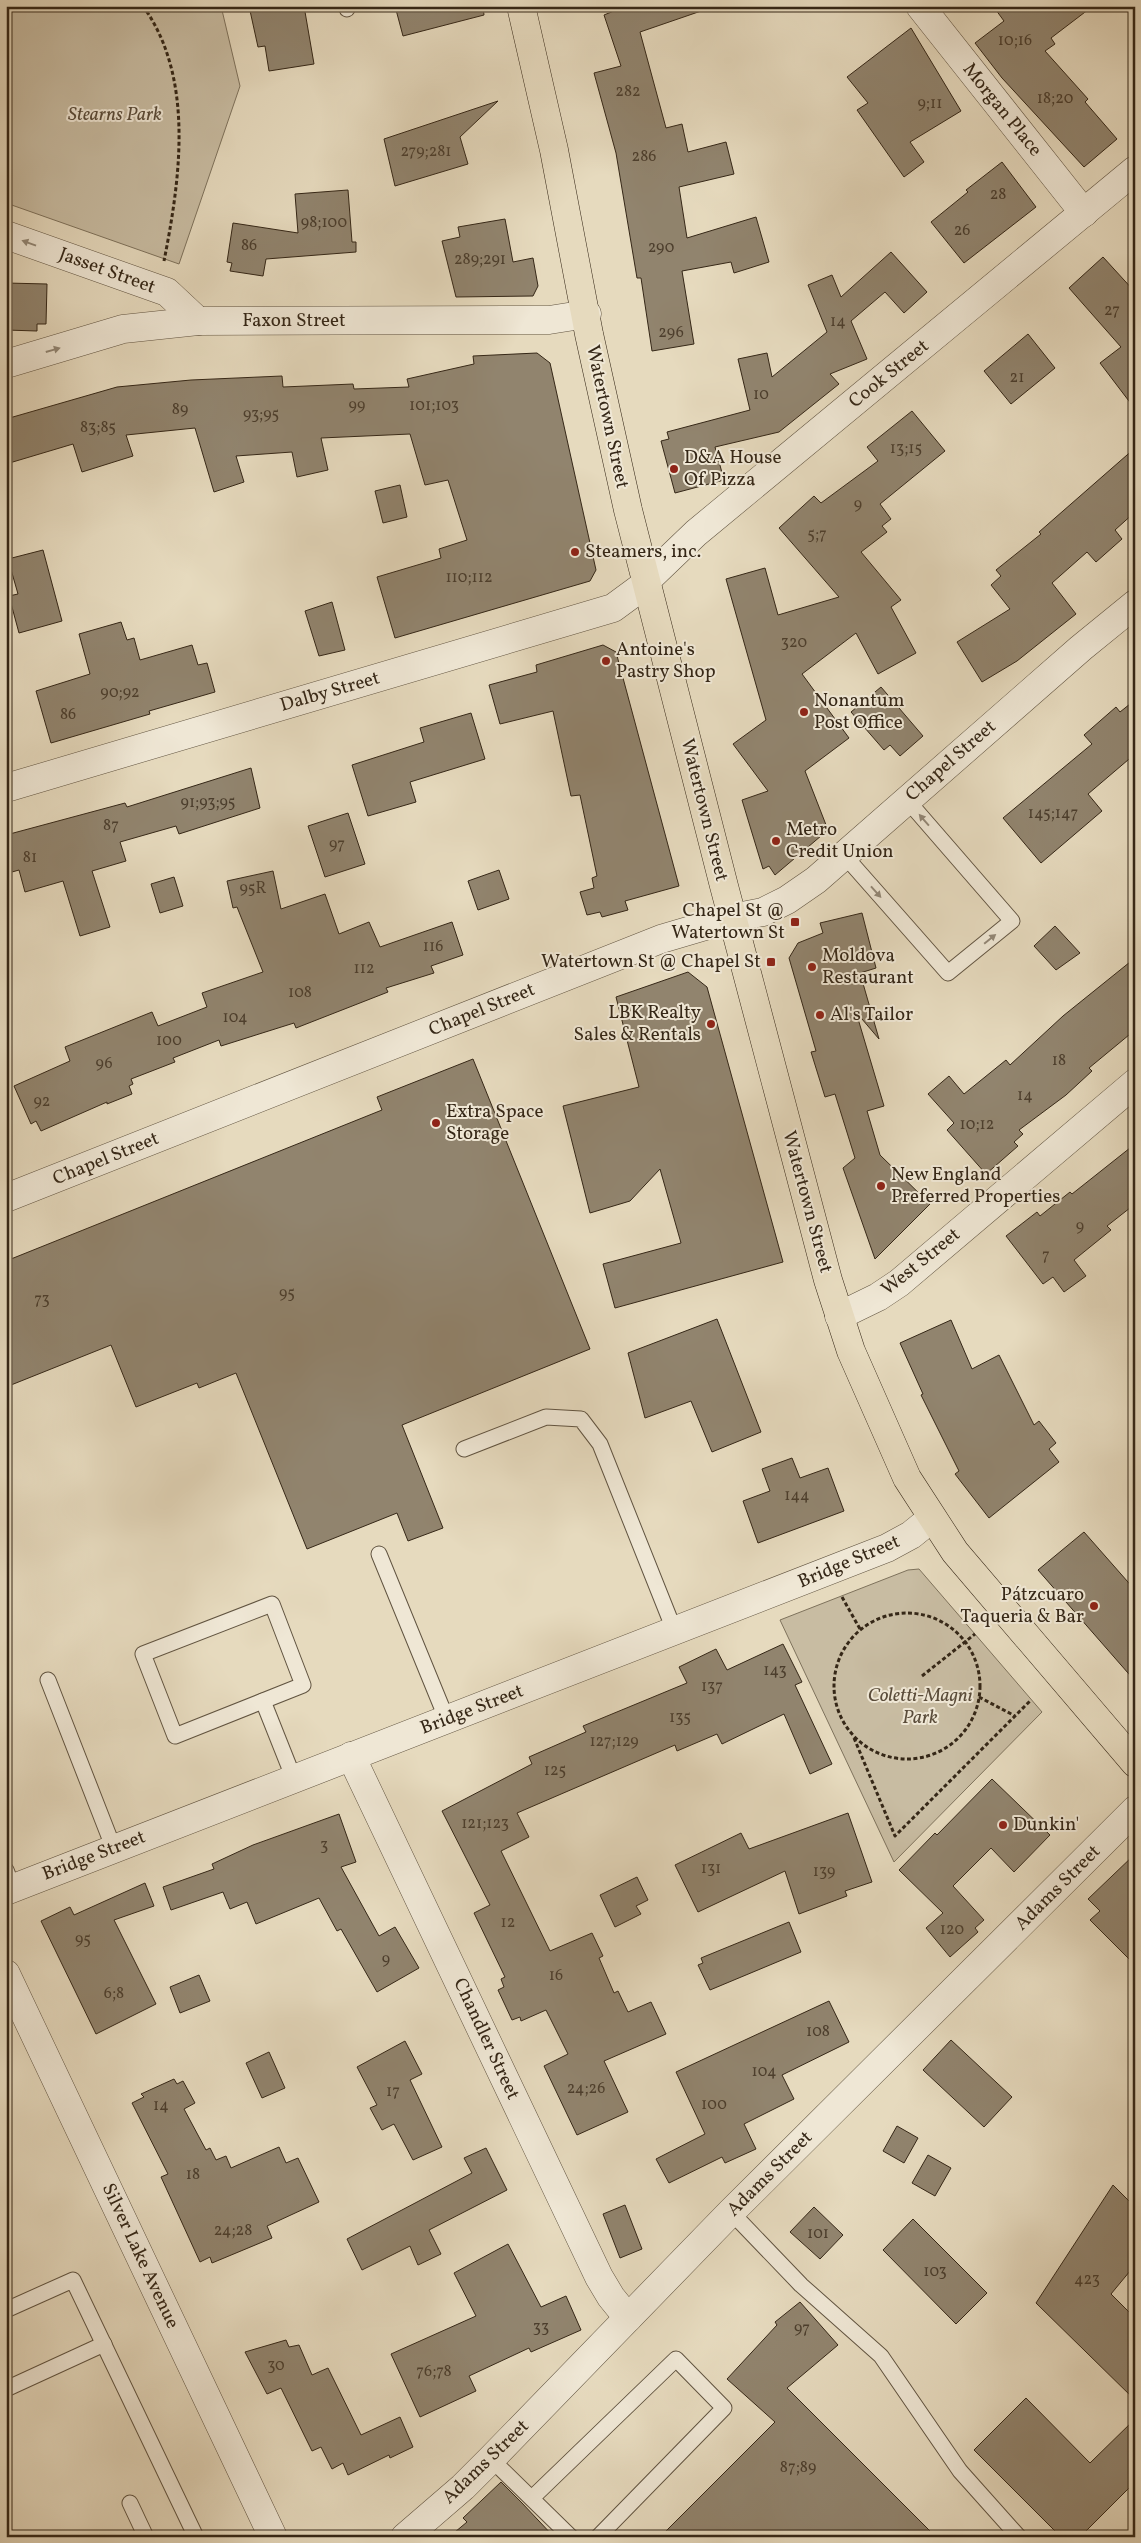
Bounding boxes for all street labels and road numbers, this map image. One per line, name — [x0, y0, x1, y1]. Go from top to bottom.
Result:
street label: Morgan Place — [956, 58, 1048, 162]
street label: Jasset Street — [55, 241, 159, 301]
street label: Faxon Street — [242, 308, 346, 334]
street label: Cook Street — [843, 333, 935, 414]
street label: Watertown Street — [579, 343, 635, 492]
street label: Dalby Street — [277, 665, 383, 719]
street label: Chapel Street — [900, 714, 1002, 808]
street label: Watertown Street — [674, 736, 734, 884]
street label: Chapel Street — [425, 977, 539, 1043]
street label: Chapel Street — [49, 1126, 163, 1192]
street label: Watertown Street — [775, 1128, 839, 1276]
street label: West Street — [876, 1222, 966, 1302]
street label: Bridge Street — [794, 1529, 904, 1595]
street label: Bridge Street — [417, 1678, 528, 1742]
street label: Bridge Street — [39, 1824, 150, 1888]
street label: Adams Street — [1009, 1839, 1107, 1937]
street label: Chandler Street — [446, 1974, 526, 2104]
street label: Adams Street — [721, 2125, 819, 2223]
street label: Silver Lake Avenue — [95, 2179, 185, 2333]
street label: Adams Street — [437, 2414, 535, 2510]

